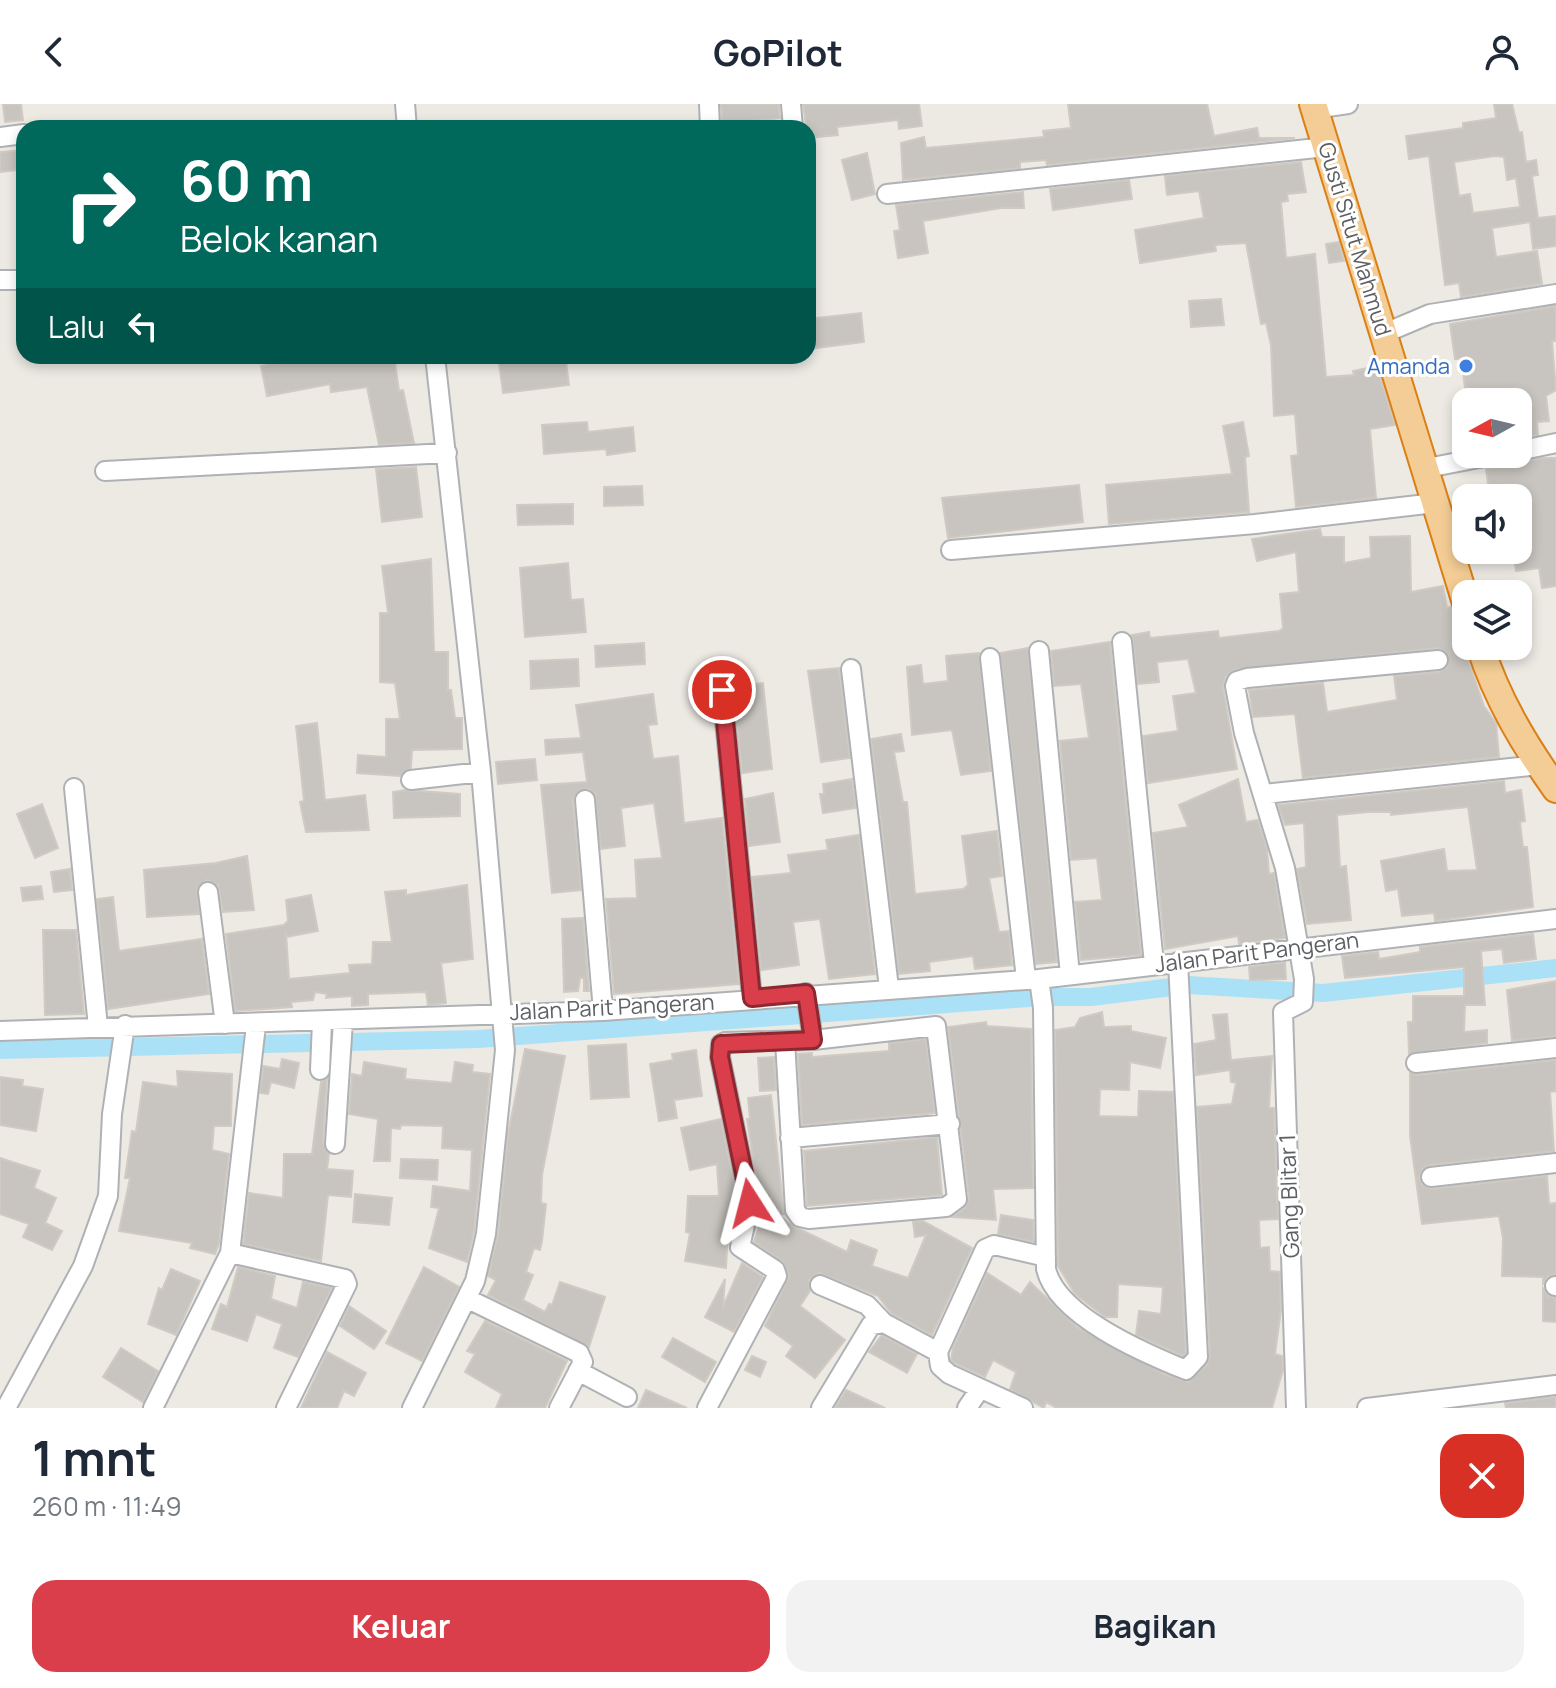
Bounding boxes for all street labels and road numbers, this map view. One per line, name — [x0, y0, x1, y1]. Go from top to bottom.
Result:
street label: Gusti Situt Mahmud — [1311, 139, 1399, 339]
street label: Jalan Parit Pangeran — [1153, 925, 1361, 979]
street label: Jalan Parit Pangeran — [509, 987, 715, 1027]
street label: Gang Blitar 1 — [1272, 1134, 1306, 1258]

